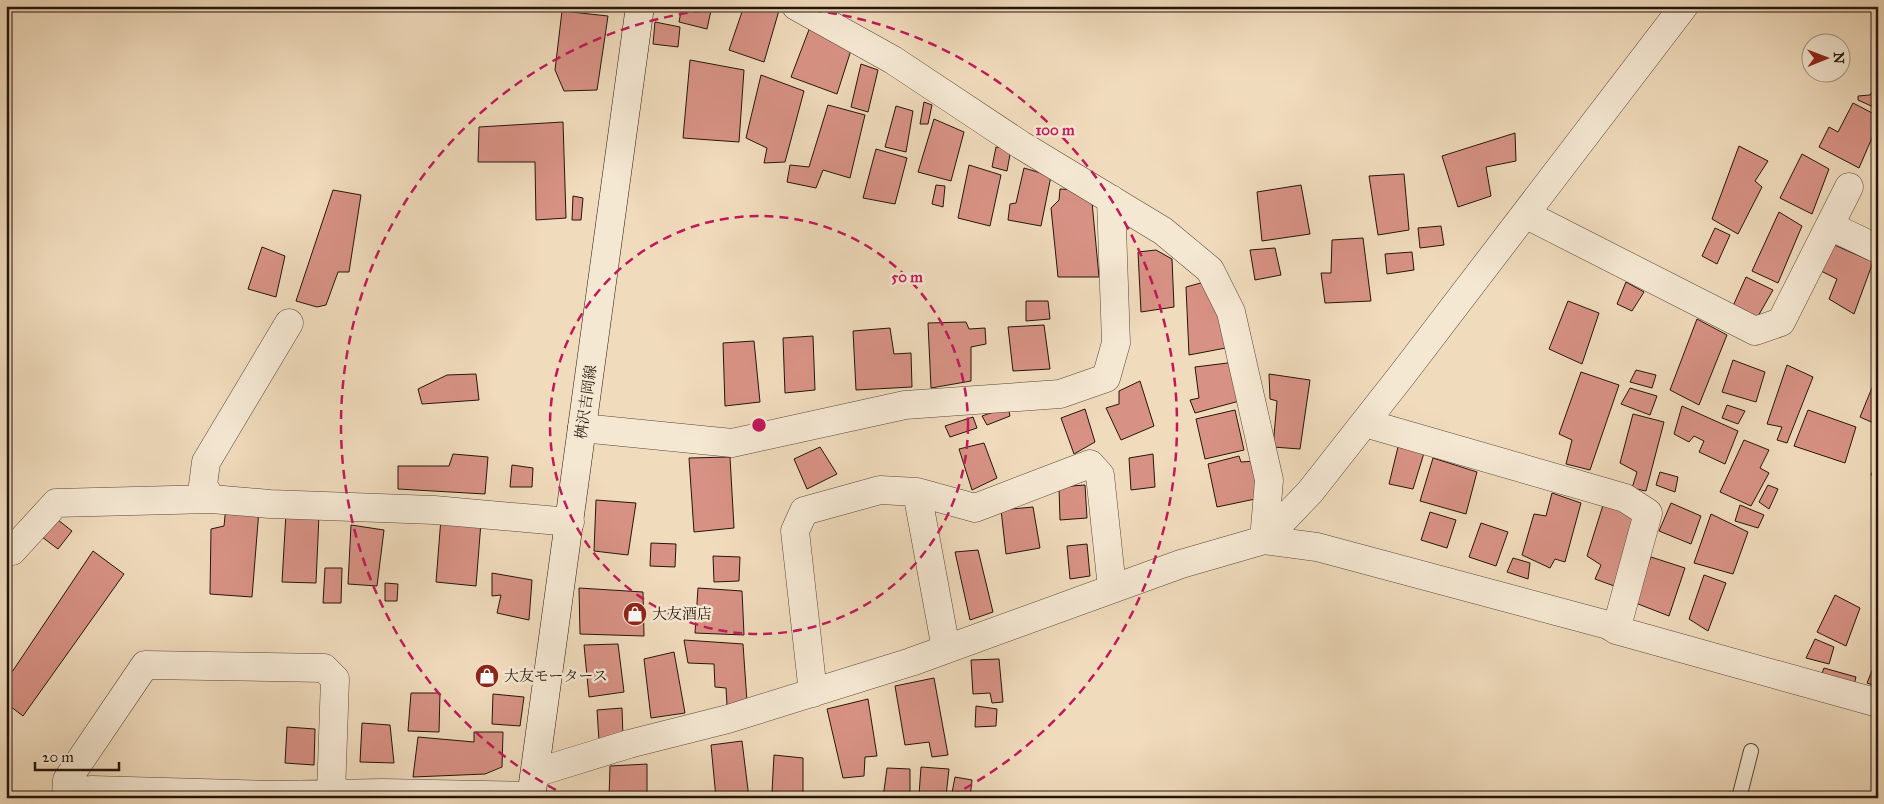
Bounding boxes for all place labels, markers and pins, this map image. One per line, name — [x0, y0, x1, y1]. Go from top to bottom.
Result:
centre of rings — [750, 416, 768, 434]
shop icon: 大友酒店 — [622, 601, 648, 627]
place label: 大友酒店 — [652, 605, 712, 623]
shop icon: 大友モータース — [474, 663, 500, 689]
place label: 大友モータース — [504, 667, 608, 685]

